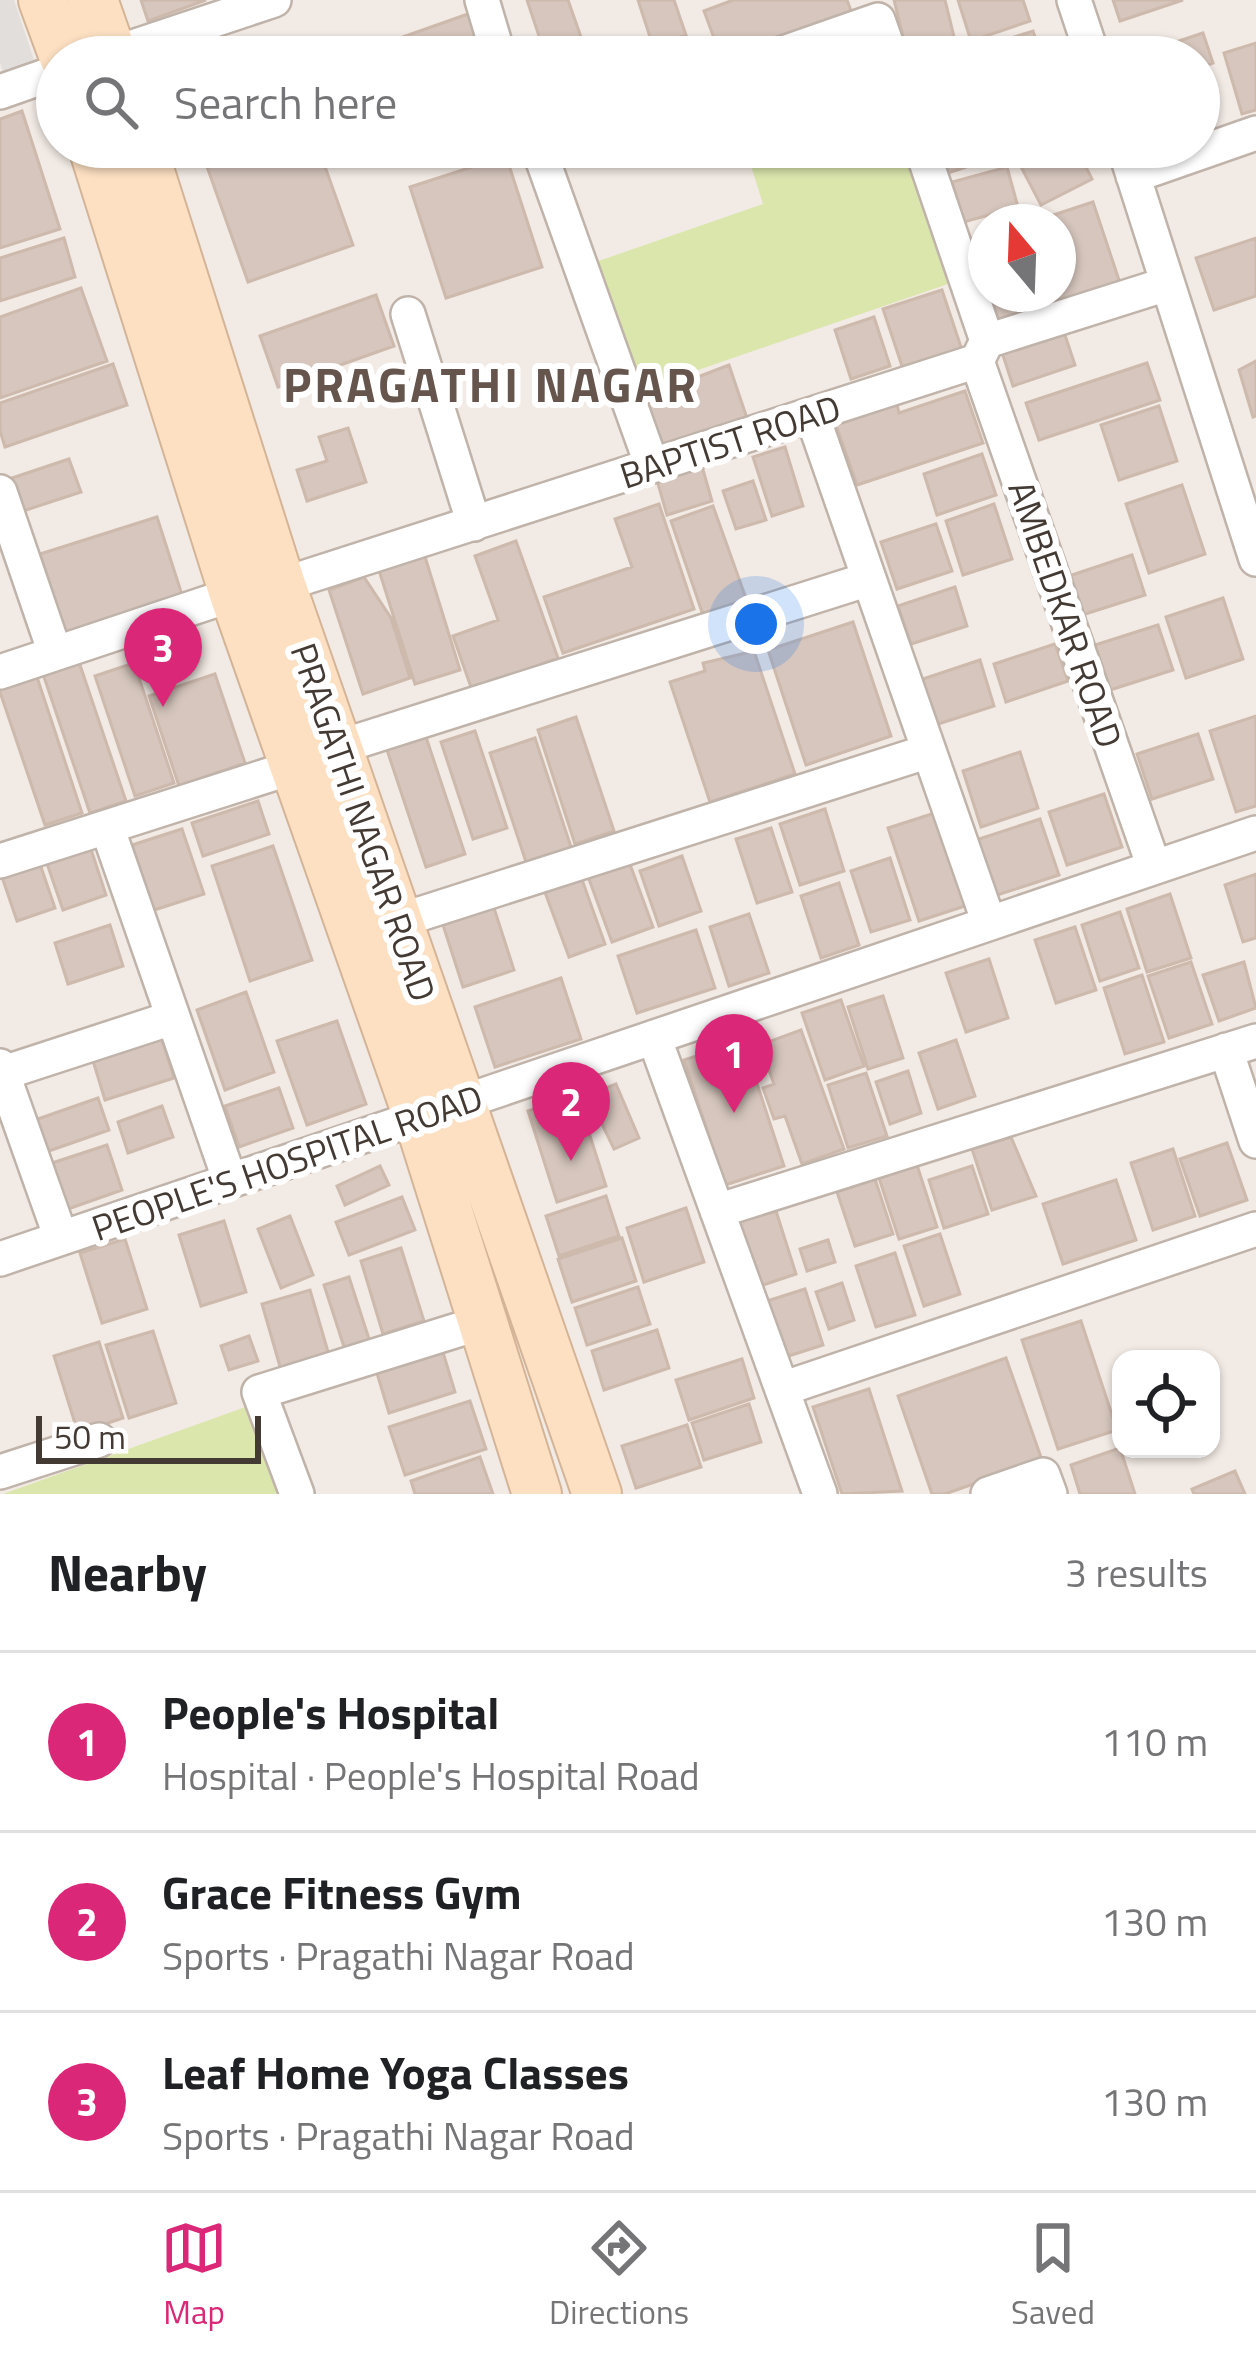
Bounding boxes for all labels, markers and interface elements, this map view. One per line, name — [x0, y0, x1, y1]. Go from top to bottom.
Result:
search box — [36, 36, 1220, 168]
text: Search here — [174, 68, 397, 136]
icon: search — [78, 69, 144, 135]
north arrow — [968, 204, 1076, 312]
district label: PRAGATHI NAGAR — [283, 348, 699, 421]
street label: BAPTIST ROAD — [613, 379, 847, 503]
street label: AMBEDKAR ROAD — [995, 473, 1137, 755]
your location — [726, 594, 786, 654]
pin: 3 — [124, 608, 202, 707]
street label: PRAGATHI NAGAR ROAD — [277, 636, 451, 1008]
pin: 1 — [695, 1014, 773, 1113]
pin: 2 — [532, 1062, 610, 1161]
street label: PEOPLE'S HOSPITAL ROAD — [84, 1069, 490, 1255]
map controls — [1112, 1350, 1220, 1458]
button: locate — [1112, 1350, 1220, 1458]
scale bar — [36, 1410, 261, 1463]
text: 50 m — [54, 1412, 126, 1462]
text: Nearby — [48, 1533, 207, 1611]
text: 3 results — [1065, 1543, 1208, 1602]
text: People's Hospital — [162, 1678, 499, 1746]
text: 1 — [76, 1712, 98, 1771]
text: 110 m — [1101, 1712, 1208, 1771]
text: Hospital · People's Hospital Road — [162, 1746, 700, 1805]
text: Grace Fitness Gym — [162, 1858, 522, 1926]
text: 2 — [76, 1892, 98, 1951]
text: 130 m — [1101, 1892, 1208, 1951]
text: Sports · Pragathi Nagar Road — [162, 1926, 635, 1985]
text: Leaf Home Yoga Classes — [162, 2038, 629, 2106]
text: 3 — [76, 2072, 98, 2131]
text: 130 m — [1101, 2072, 1208, 2131]
text: Sports · Pragathi Nagar Road — [162, 2106, 635, 2165]
tab: Map — [161, 2215, 227, 2337]
tab: Directions — [549, 2215, 689, 2337]
tab: Saved — [1011, 2215, 1095, 2337]

